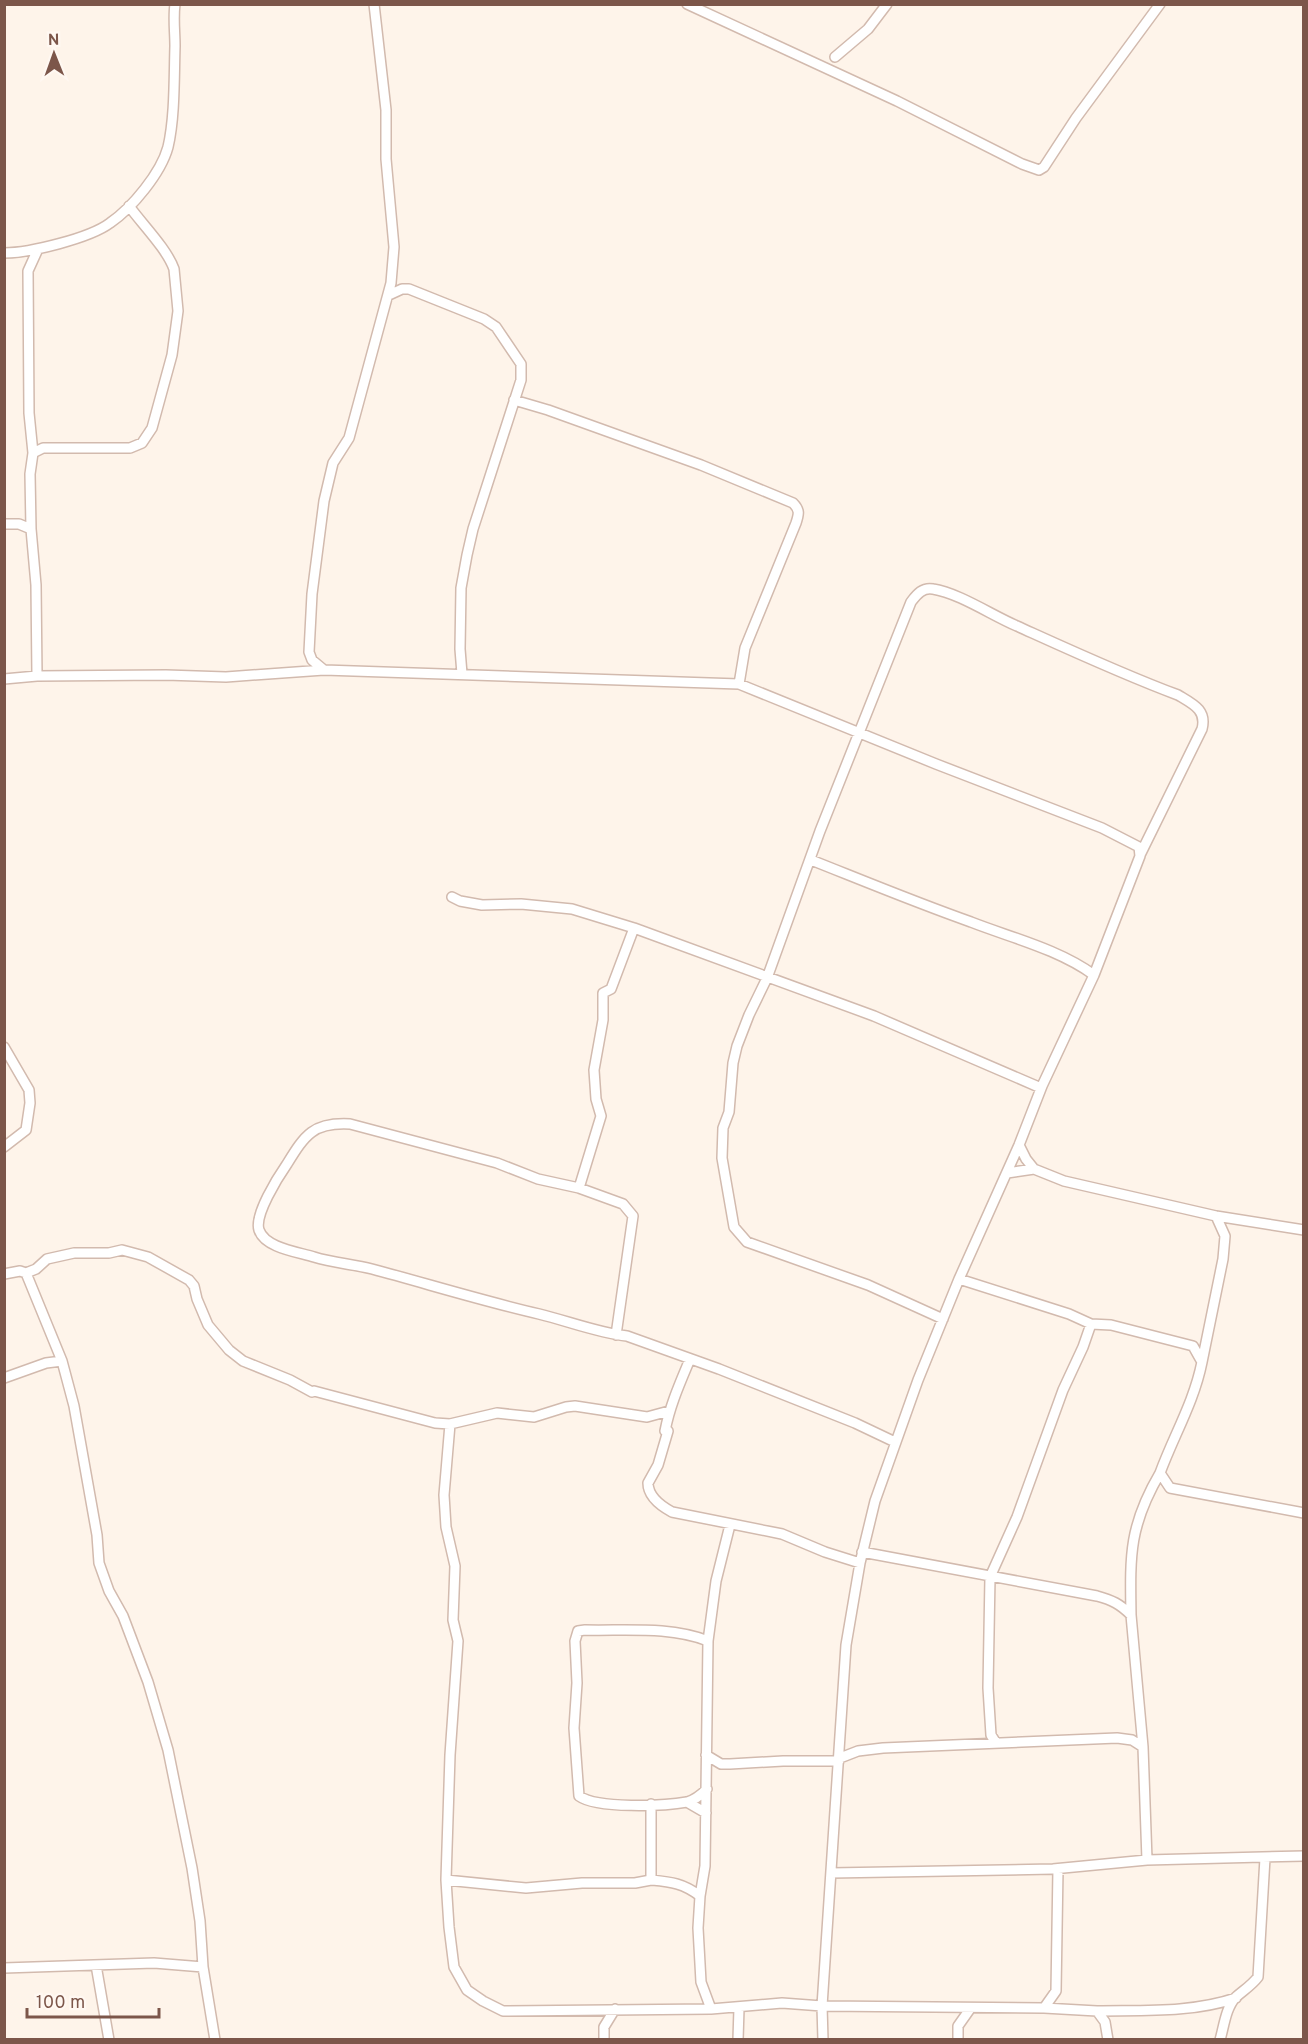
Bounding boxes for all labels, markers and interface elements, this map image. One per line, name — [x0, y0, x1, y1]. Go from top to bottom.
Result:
north arrow — [24, 24, 84, 84]
text: N — [48, 31, 60, 51]
scale bar — [27, 1981, 159, 2019]
text: 100 m — [36, 1992, 85, 2015]

